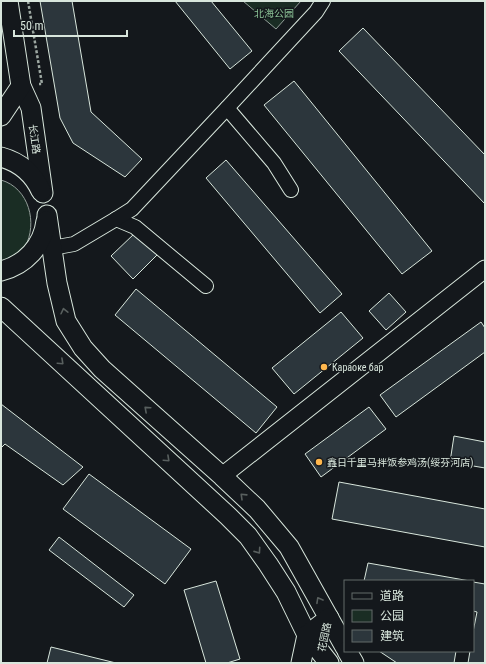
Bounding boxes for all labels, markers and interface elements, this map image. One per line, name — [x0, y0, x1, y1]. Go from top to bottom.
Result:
park label: 北海公园 — [254, 8, 294, 19]
scale bar — [14, 12, 127, 38]
text: 50 m — [20, 19, 44, 33]
street label: 长江路 — [27, 123, 42, 155]
one-way arrow — [60, 308, 68, 315]
one-way arrow — [56, 357, 63, 364]
marker: Караоке бар — [319, 362, 329, 372]
place label: Караоке бар — [332, 362, 383, 373]
one-way arrow — [144, 406, 152, 413]
one-way arrow — [162, 455, 169, 462]
marker: 鑫日千里马拌饭参鸡汤(绥芬河店) — [314, 457, 324, 467]
place label: 鑫日千里马拌饭参鸡汤(绥芬河店) — [327, 457, 473, 469]
one-way arrow — [240, 493, 248, 501]
one-way arrow — [253, 547, 261, 554]
legend — [344, 580, 474, 652]
text: 道路 — [380, 589, 404, 603]
one-way arrow — [317, 597, 324, 604]
text: 公园 — [380, 609, 404, 623]
street label: 花园路 — [316, 621, 333, 653]
text: 建筑 — [380, 629, 404, 643]

